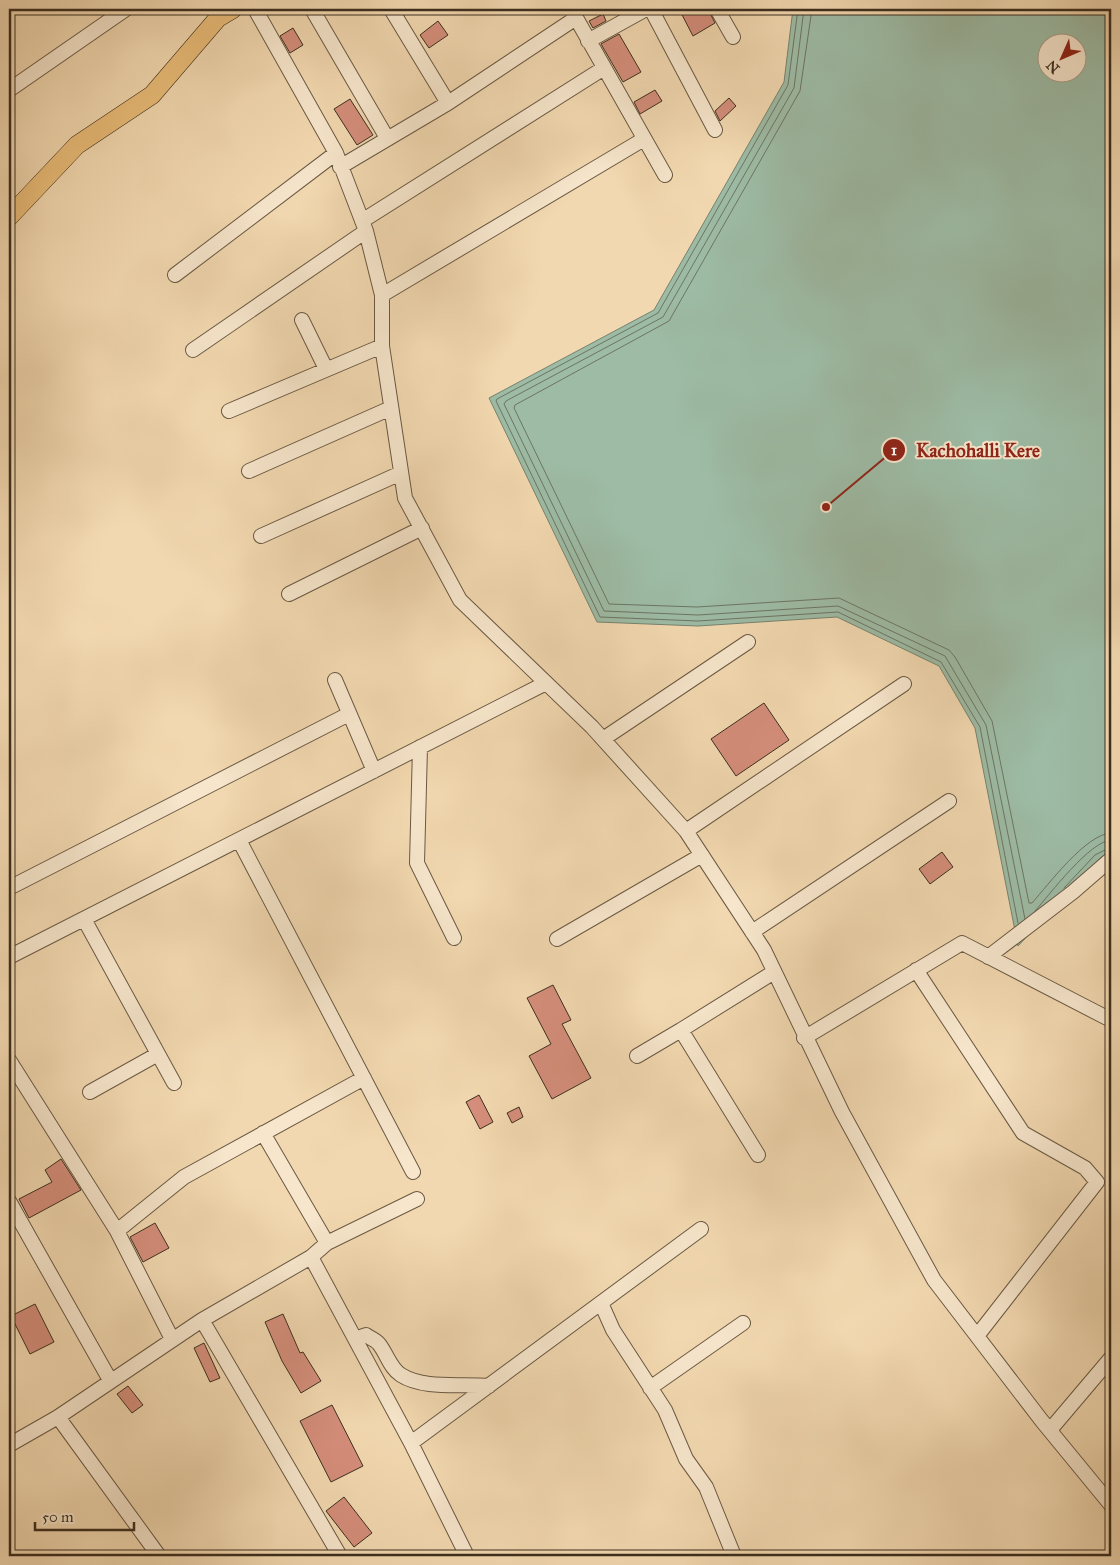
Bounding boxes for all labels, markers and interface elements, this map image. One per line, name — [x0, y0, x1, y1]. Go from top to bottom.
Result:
north arrow — [1038, 32, 1088, 82]
text: N — [1043, 57, 1063, 77]
callout: Kachohalli Kere — [881, 433, 1050, 467]
text: Kachohalli Kere — [916, 439, 1040, 462]
text: 1 — [891, 441, 897, 459]
scale bar — [35, 1500, 134, 1532]
text: 50 m — [42, 1508, 74, 1526]

